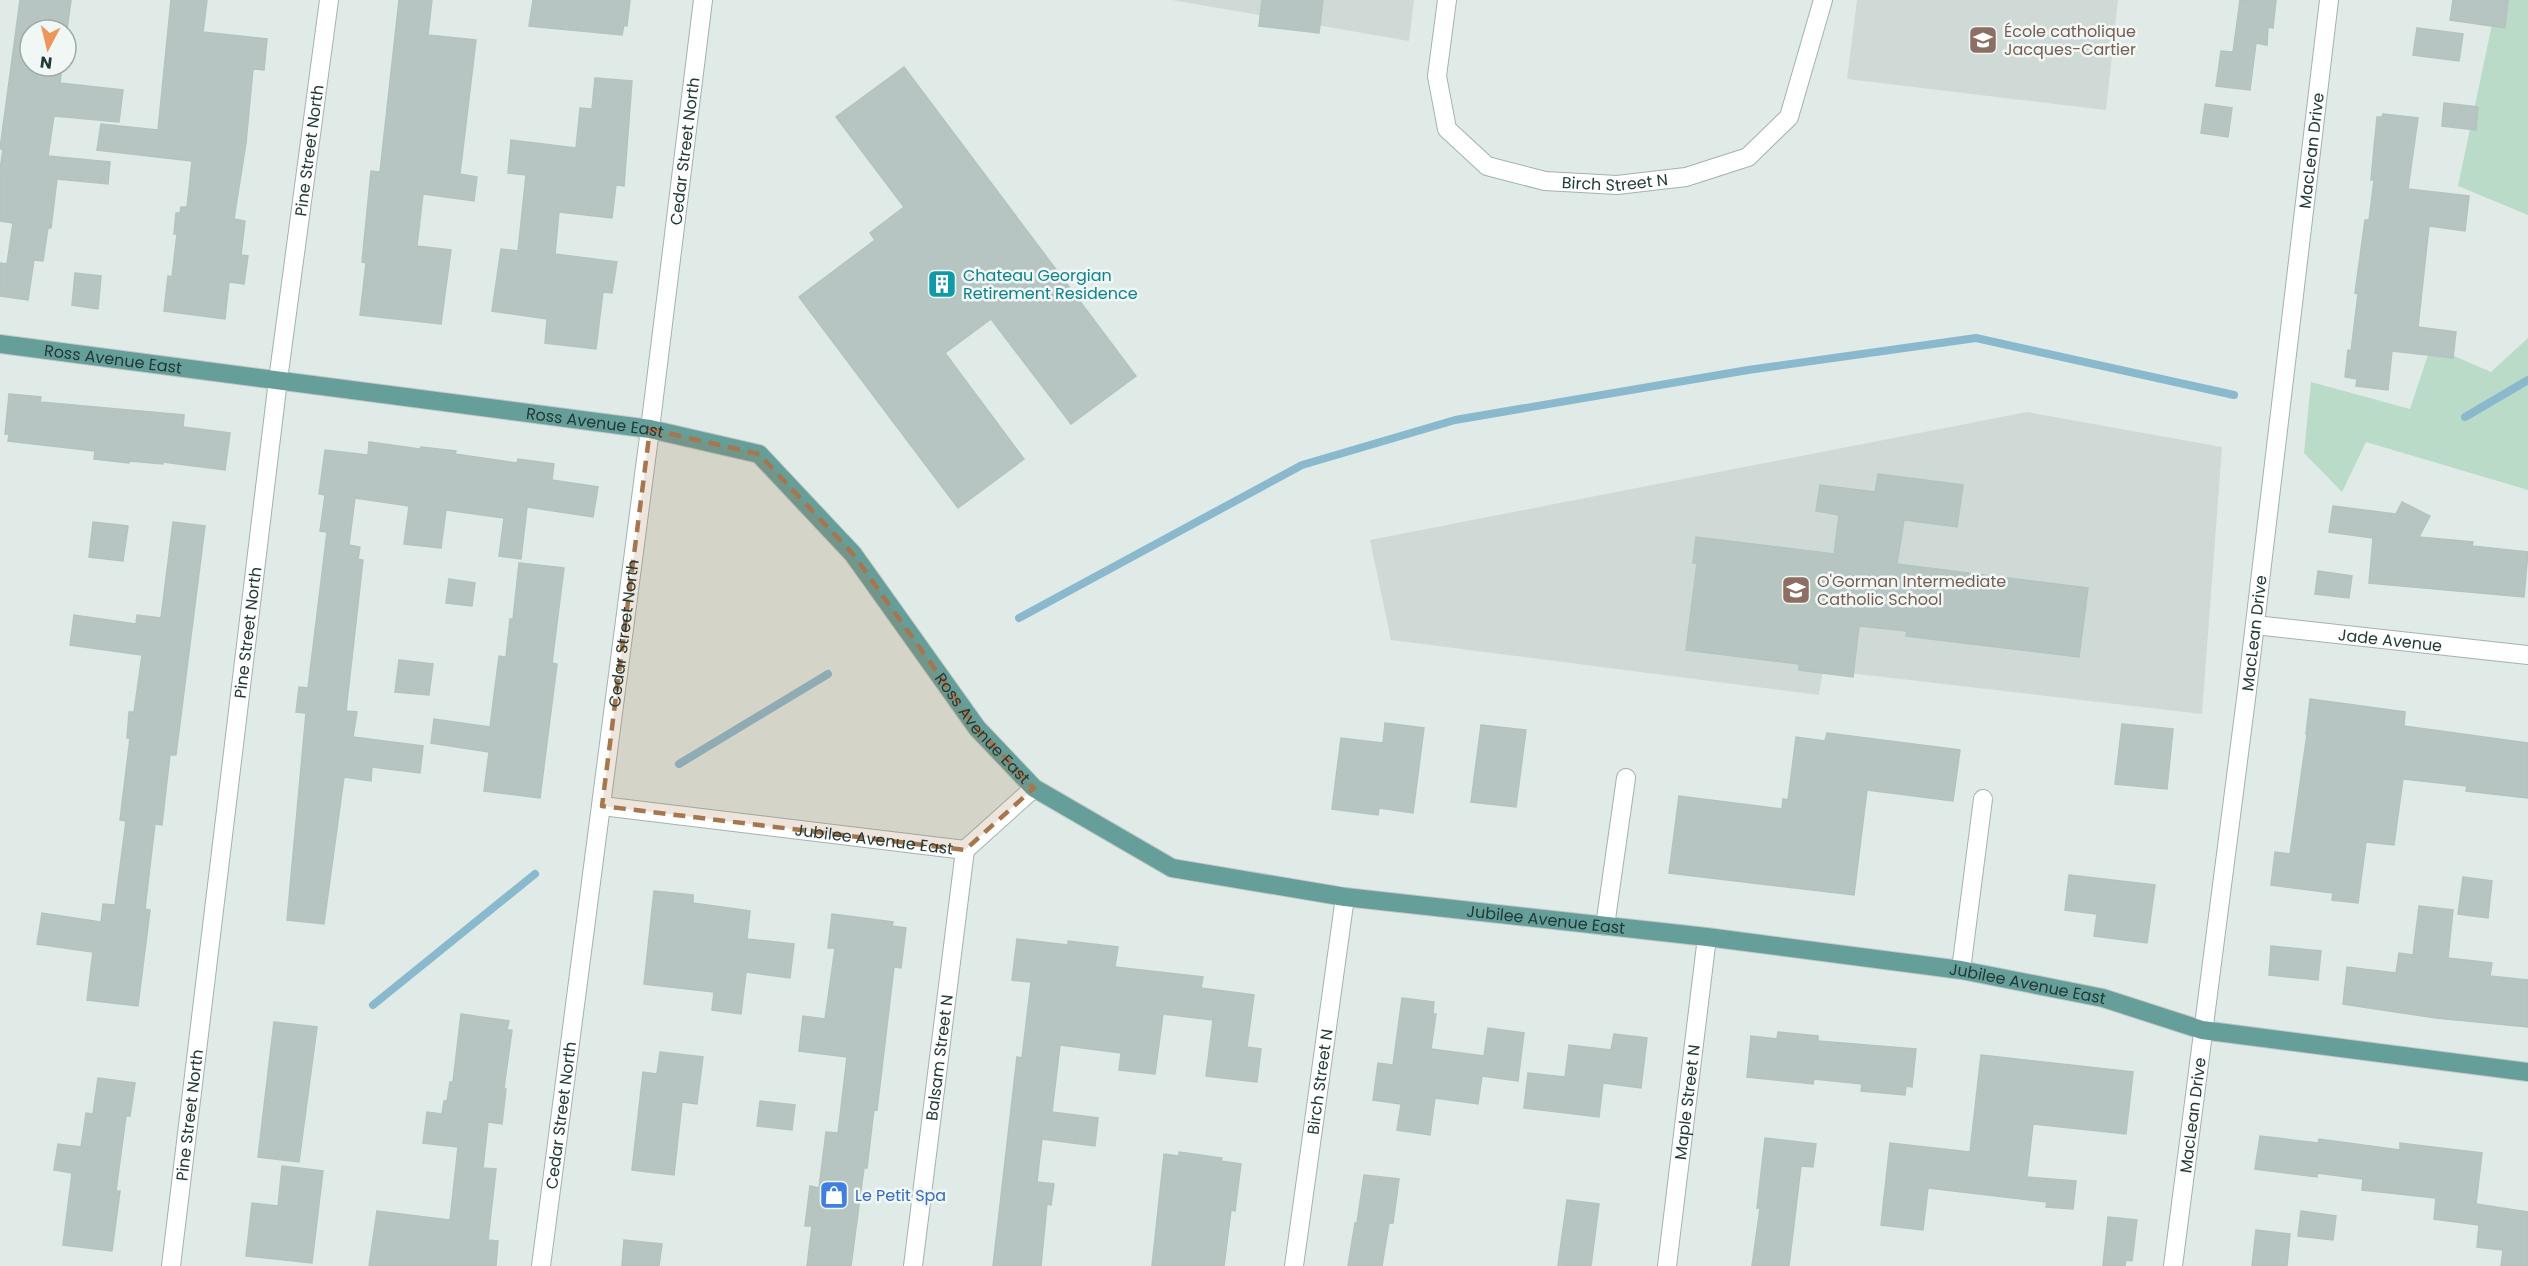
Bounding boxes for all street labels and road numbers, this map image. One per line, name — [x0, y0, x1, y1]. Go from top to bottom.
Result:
street label: Cedar Street North — [664, 76, 705, 226]
street label: Pine Street North — [289, 83, 329, 218]
street label: MacLean Drive — [2293, 91, 2329, 210]
street label: Birch Street N — [1561, 168, 1669, 197]
street label: Ross Avenue East — [43, 338, 183, 379]
street label: Ross Avenue East — [525, 401, 666, 443]
street label: Cedar Street North — [602, 558, 644, 709]
street label: Pine Street North — [228, 566, 267, 700]
street label: MacLean Drive — [2236, 574, 2272, 692]
street label: Jade Avenue — [2337, 623, 2443, 657]
street label: Ross Avenue East — [930, 668, 1036, 789]
street label: Jubilee Avenue East — [794, 818, 955, 860]
street label: Jubilee Avenue East — [1465, 899, 1626, 939]
street label: Jubilee Avenue East — [1948, 957, 2108, 1010]
street label: Balsam Street N — [920, 993, 958, 1122]
street label: Birch Street N — [1301, 1027, 1338, 1136]
street label: Cedar Street North — [540, 1040, 582, 1191]
street label: Maple Street N — [1668, 1043, 1705, 1161]
street label: Pine Street North — [170, 1048, 209, 1182]
street label: MacLean Drive — [2174, 1056, 2211, 1175]

